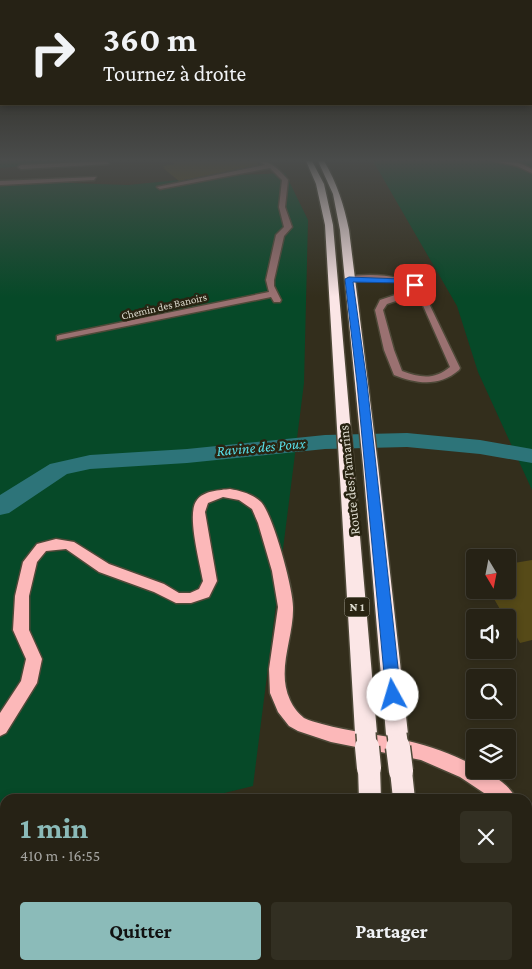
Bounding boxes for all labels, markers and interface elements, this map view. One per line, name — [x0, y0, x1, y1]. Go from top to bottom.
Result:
icon: right — [20, 20, 85, 85]
text: 360 m — [103, 20, 197, 59]
text: Tournez à droite — [103, 61, 246, 86]
pin — [394, 264, 436, 306]
icon: arrive — [401, 271, 429, 299]
street label: Chemin des Banoirs — [120, 290, 208, 322]
street label: Route des Tamarins — [335, 425, 363, 535]
water label: Ravine des Poux — [216, 435, 307, 459]
north arrow — [466, 549, 516, 599]
map controls — [466, 549, 516, 779]
road number: N 1 — [344, 598, 370, 616]
button: sound — [466, 609, 516, 659]
position arrow — [366, 668, 418, 720]
button: search — [466, 669, 516, 719]
button: layers — [466, 729, 516, 779]
text: 1 min — [20, 811, 88, 844]
button: close — [460, 811, 512, 863]
text: 410 m · 16:55 — [20, 847, 100, 864]
button: Quitter — [20, 902, 261, 960]
button: Partager — [271, 902, 512, 960]

